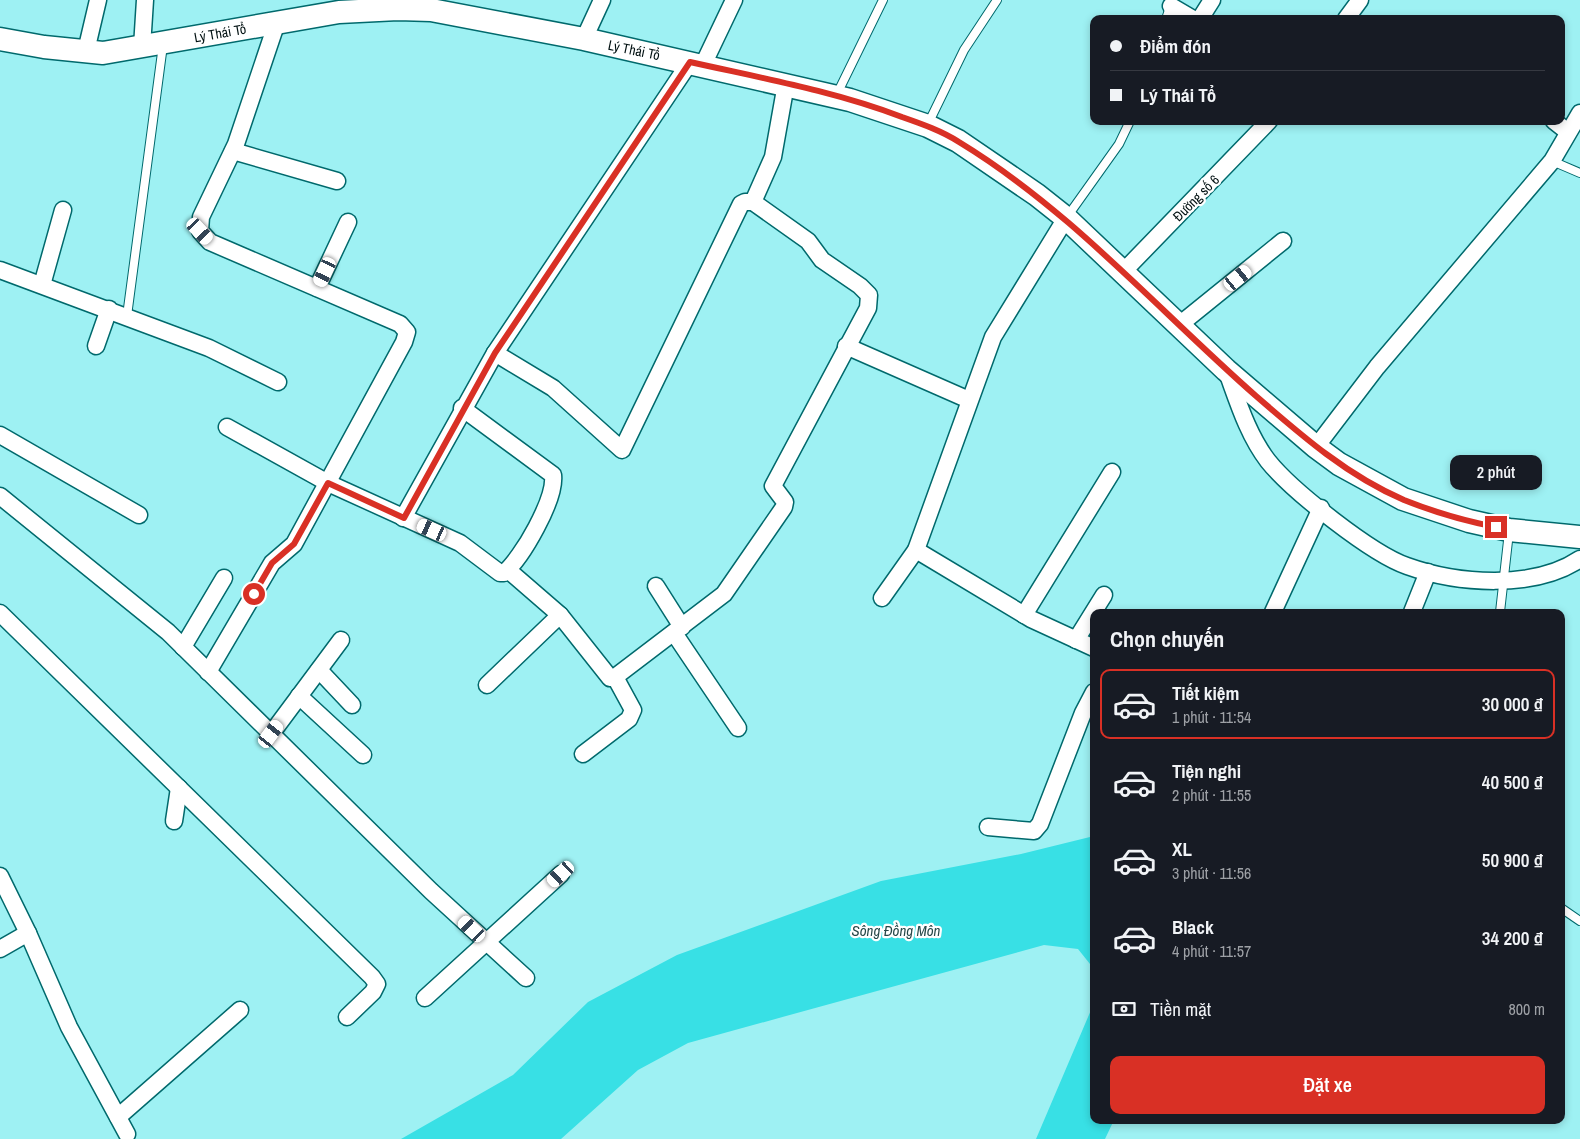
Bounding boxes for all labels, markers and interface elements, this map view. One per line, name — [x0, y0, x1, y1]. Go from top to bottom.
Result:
street label: Lý Thái Tổ — [192, 20, 248, 46]
text: Điểm đón — [1140, 33, 1211, 59]
street label: Lý Thái Tổ — [606, 36, 662, 64]
text: Lý Thái Tổ — [1140, 82, 1216, 108]
street label: Đường số 6 — [1169, 171, 1223, 225]
car — [184, 215, 215, 247]
car — [311, 255, 338, 289]
car — [1221, 263, 1254, 293]
callout: 2 phút — [1450, 454, 1542, 490]
text: 2 phút — [1477, 461, 1515, 483]
route end — [1485, 516, 1507, 538]
car — [415, 517, 448, 543]
route start — [243, 583, 265, 605]
text: Chọn chuyến — [1110, 624, 1224, 654]
text: Tiết kiệm — [1172, 680, 1239, 706]
icon: car — [1112, 682, 1157, 727]
text: 30 000 ₫ — [1482, 691, 1543, 717]
text: 1 phút · 11:54 — [1172, 706, 1251, 728]
car — [255, 718, 286, 750]
text: Tiện nghi — [1172, 758, 1241, 784]
icon: car — [1112, 760, 1157, 805]
text: 40 500 ₫ — [1482, 769, 1543, 795]
text: 2 phút · 11:55 — [1172, 784, 1251, 806]
text: XL — [1172, 836, 1192, 862]
icon: car — [1112, 838, 1157, 883]
text: 50 900 ₫ — [1482, 847, 1543, 873]
car — [544, 858, 577, 890]
text: 3 phút · 11:56 — [1172, 862, 1251, 884]
car — [455, 913, 488, 945]
text: Black — [1172, 914, 1214, 940]
icon: car — [1112, 916, 1157, 961]
water label: Sông Đồng Môn — [852, 920, 941, 941]
text: 34 200 ₫ — [1482, 925, 1543, 951]
text: 4 phút · 11:57 — [1172, 940, 1251, 962]
icon: cash — [1110, 995, 1138, 1023]
text: Tiền mặt — [1150, 996, 1211, 1022]
text: 800 m — [1509, 998, 1545, 1020]
button: Đặt xe — [1110, 1056, 1545, 1114]

